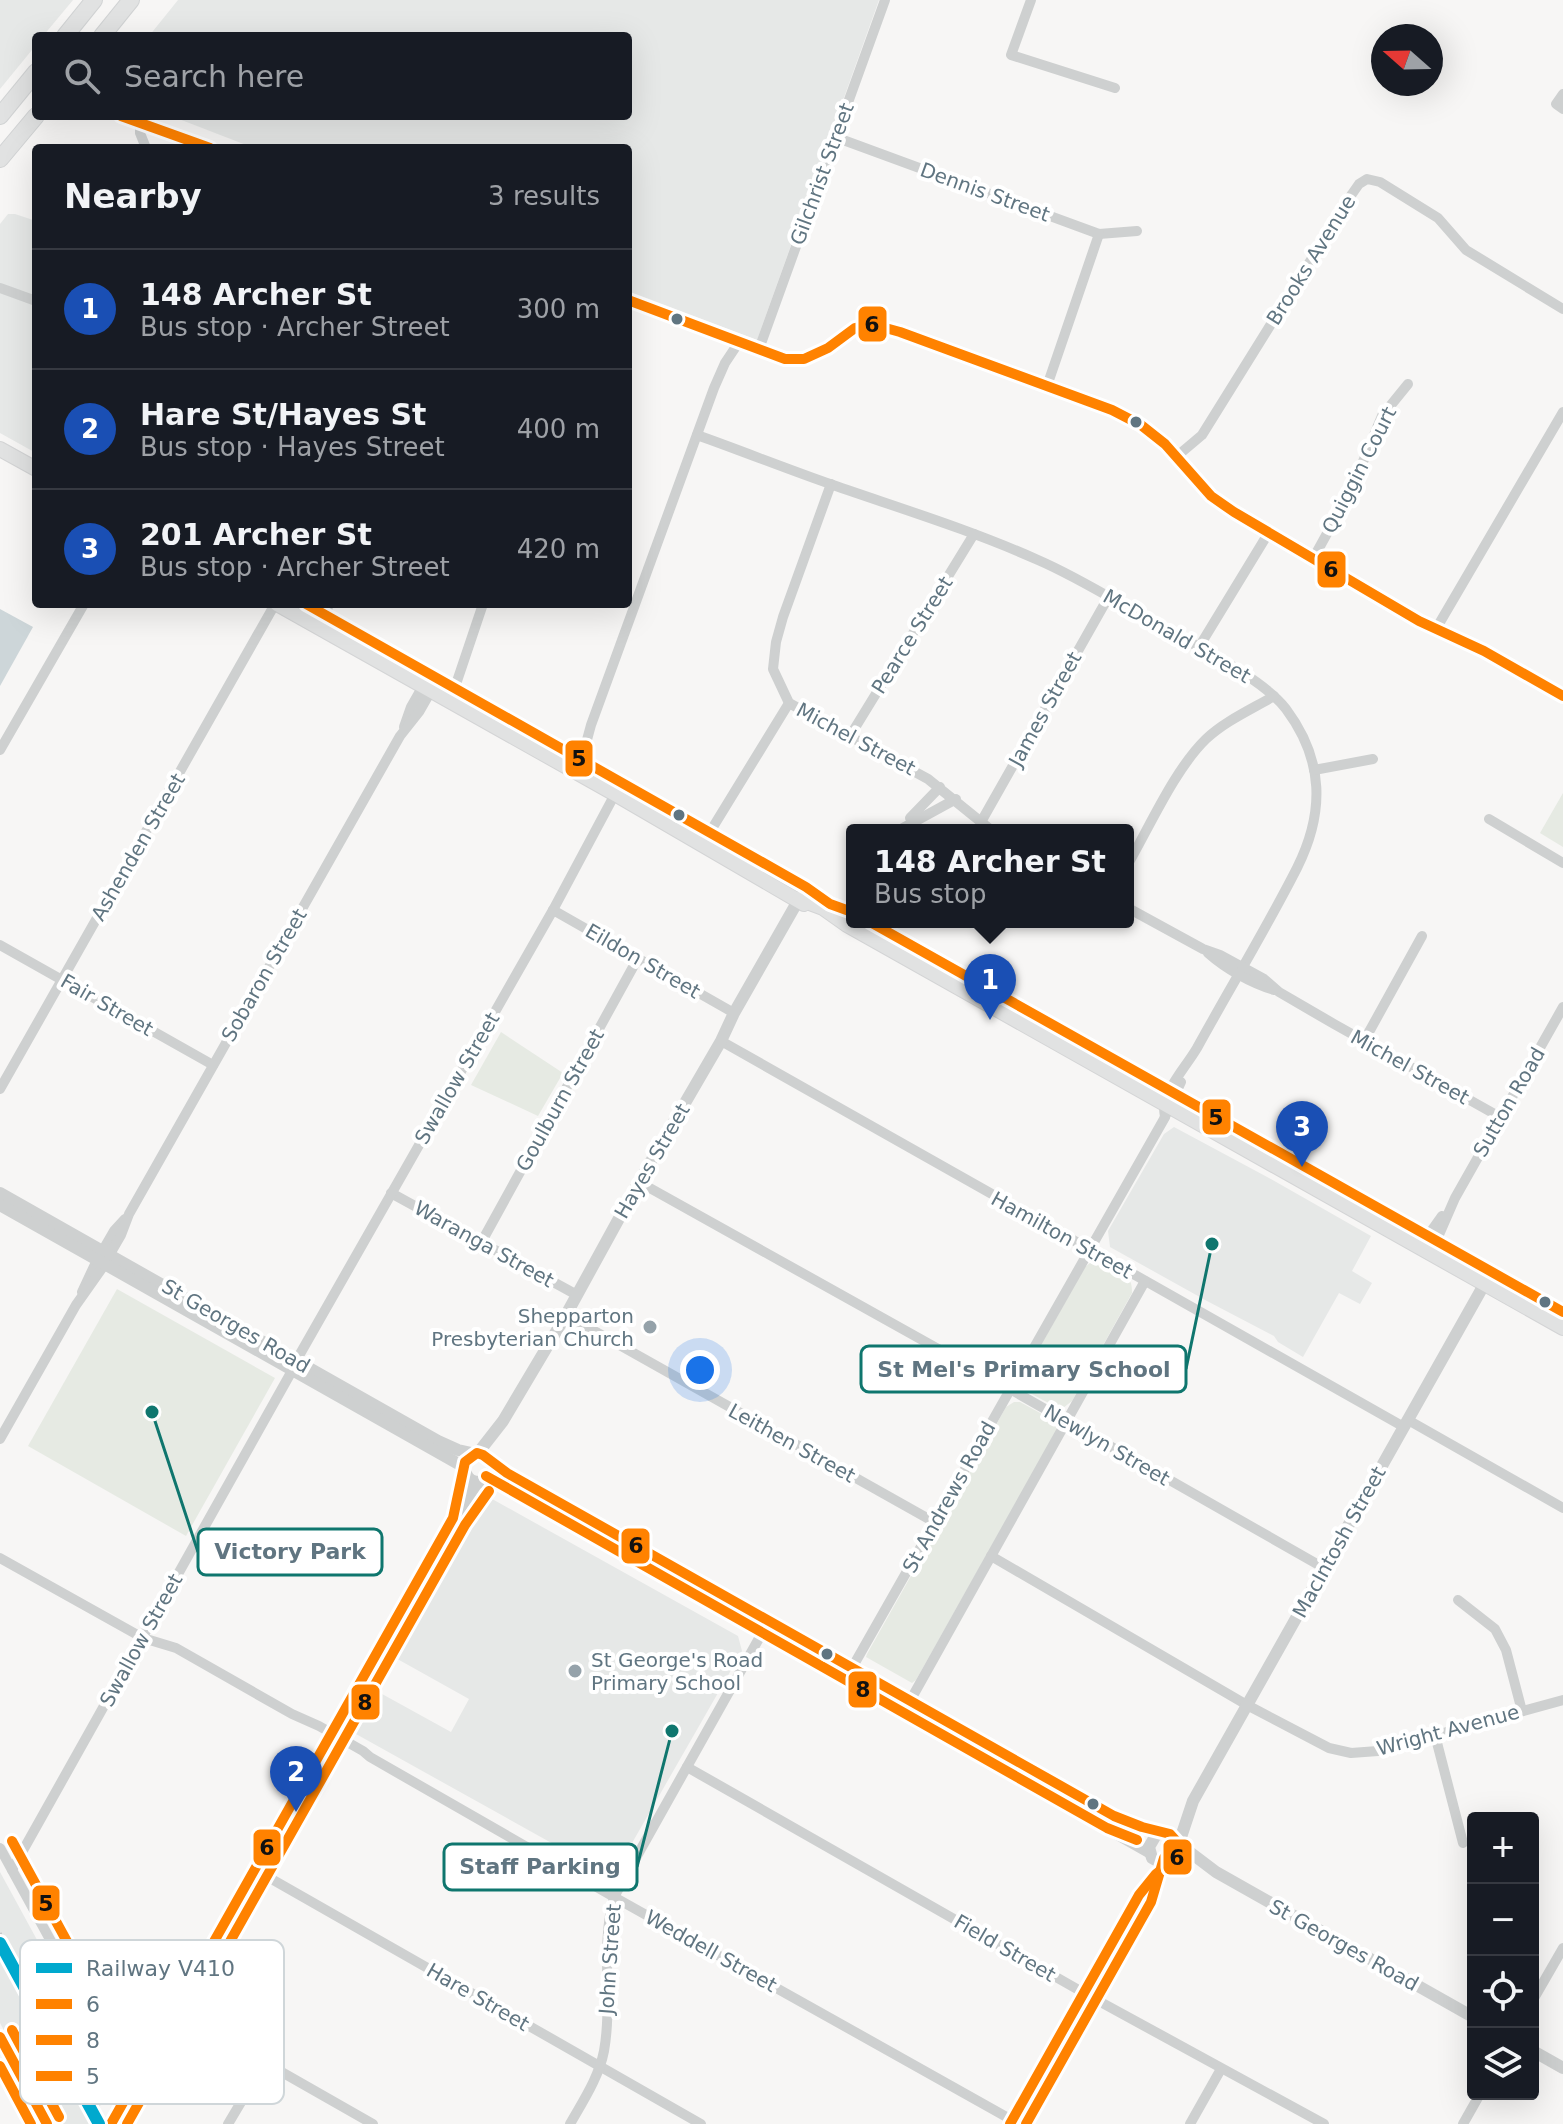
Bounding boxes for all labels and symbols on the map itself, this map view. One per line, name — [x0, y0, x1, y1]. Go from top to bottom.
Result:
north arrow — [1371, 24, 1443, 96]
street label: Gilchrist Street — [785, 100, 859, 248]
street label: Dennis Street — [917, 157, 1053, 227]
street label: Brooks Avenue — [1261, 191, 1361, 329]
line badge: 6 — [857, 305, 888, 343]
unlabelled marker — [669, 311, 685, 327]
text: 6 — [864, 312, 880, 337]
street label: Quiggin Court — [1317, 403, 1401, 537]
unlabelled marker — [1128, 414, 1144, 430]
line badge: 6 — [1316, 550, 1347, 589]
text: 6 — [1323, 557, 1339, 582]
street label: Pearce Street — [866, 572, 958, 698]
street label: McDonald Street — [1099, 584, 1255, 688]
street label: James Street — [1003, 647, 1086, 772]
street label: Michel Street — [792, 698, 920, 781]
line badge: 5 — [564, 739, 594, 778]
text: 5 — [571, 746, 587, 771]
street label: Ashenden Street — [86, 769, 190, 925]
unlabelled marker — [671, 807, 687, 823]
street label: Sobaron Street — [216, 904, 312, 1046]
street label: Eildon Street — [581, 918, 705, 1004]
pin: 1 — [964, 954, 1016, 1020]
street label: Fair Street — [56, 969, 158, 1041]
street label: Swallow Street — [410, 1008, 505, 1148]
street label: Goulburn Street — [511, 1025, 609, 1175]
street label: Michel Street — [1347, 1025, 1473, 1109]
street label: Sutton Road — [1468, 1043, 1550, 1161]
line badge: 5 — [1201, 1098, 1232, 1136]
street label: Hayes Street — [609, 1099, 695, 1223]
pin: 3 — [1276, 1101, 1328, 1167]
text: 5 — [1208, 1105, 1224, 1130]
street label: Hamilton Street — [987, 1186, 1137, 1284]
street label: Waranga Street — [410, 1196, 558, 1292]
street label: St Georges Road — [158, 1274, 314, 1378]
unlabelled marker — [1537, 1294, 1553, 1310]
place label: Shepparton Presbyterian Church — [431, 1304, 634, 1351]
marker: Shepparton Presbyterian Church — [641, 1318, 659, 1336]
callout: St Mel's Primary School — [861, 1346, 1186, 1392]
your location — [680, 1350, 720, 1390]
text: St Mel's Primary School — [877, 1357, 1171, 1382]
street label: Leithen Street — [724, 1398, 860, 1488]
street label: Newlyn Street — [1040, 1399, 1174, 1491]
street label: St Andrews Road — [897, 1417, 1001, 1577]
street label: MacIntosh Street — [1287, 1462, 1391, 1622]
line badge: 6 — [620, 1527, 651, 1565]
callout: Victory Park — [198, 1529, 382, 1575]
text: 6 — [628, 1533, 644, 1558]
text: Victory Park — [214, 1539, 367, 1564]
street label: Swallow Street — [95, 1569, 187, 1711]
unlabelled marker — [819, 1646, 835, 1662]
place label: St George's Road Primary School — [591, 1648, 763, 1695]
marker: St George's Road Primary School — [566, 1662, 584, 1680]
line badge: 8 — [847, 1670, 878, 1709]
text: 8 — [855, 1677, 871, 1702]
line badge: 8 — [350, 1683, 381, 1721]
text: 8 — [357, 1690, 373, 1715]
street label: Wright Avenue — [1374, 1699, 1522, 1761]
pin: 2 — [270, 1746, 322, 1812]
unlabelled marker — [1085, 1796, 1101, 1812]
line badge: 6 — [252, 1828, 282, 1867]
text: 6 — [259, 1835, 275, 1860]
line badge: 6 — [1162, 1838, 1193, 1876]
callout: Staff Parking — [444, 1844, 637, 1890]
text: 6 — [1169, 1845, 1185, 1870]
text: Staff Parking — [459, 1854, 621, 1879]
line badge: 5 — [31, 1884, 61, 1922]
text: 5 — [38, 1891, 54, 1916]
street label: St Georges Road — [1265, 1894, 1423, 1996]
street label: John Street — [594, 1903, 626, 2017]
street label: Weddell Street — [641, 1905, 781, 1997]
street label: Field Street — [950, 1909, 1060, 1987]
legend — [20, 1940, 284, 2104]
text: Railway V410 — [86, 1956, 235, 1981]
street label: Hare Street — [422, 1958, 534, 2036]
text: 6 — [86, 1992, 100, 2017]
text: 8 — [86, 2028, 100, 2053]
text: 5 — [86, 2064, 100, 2089]

